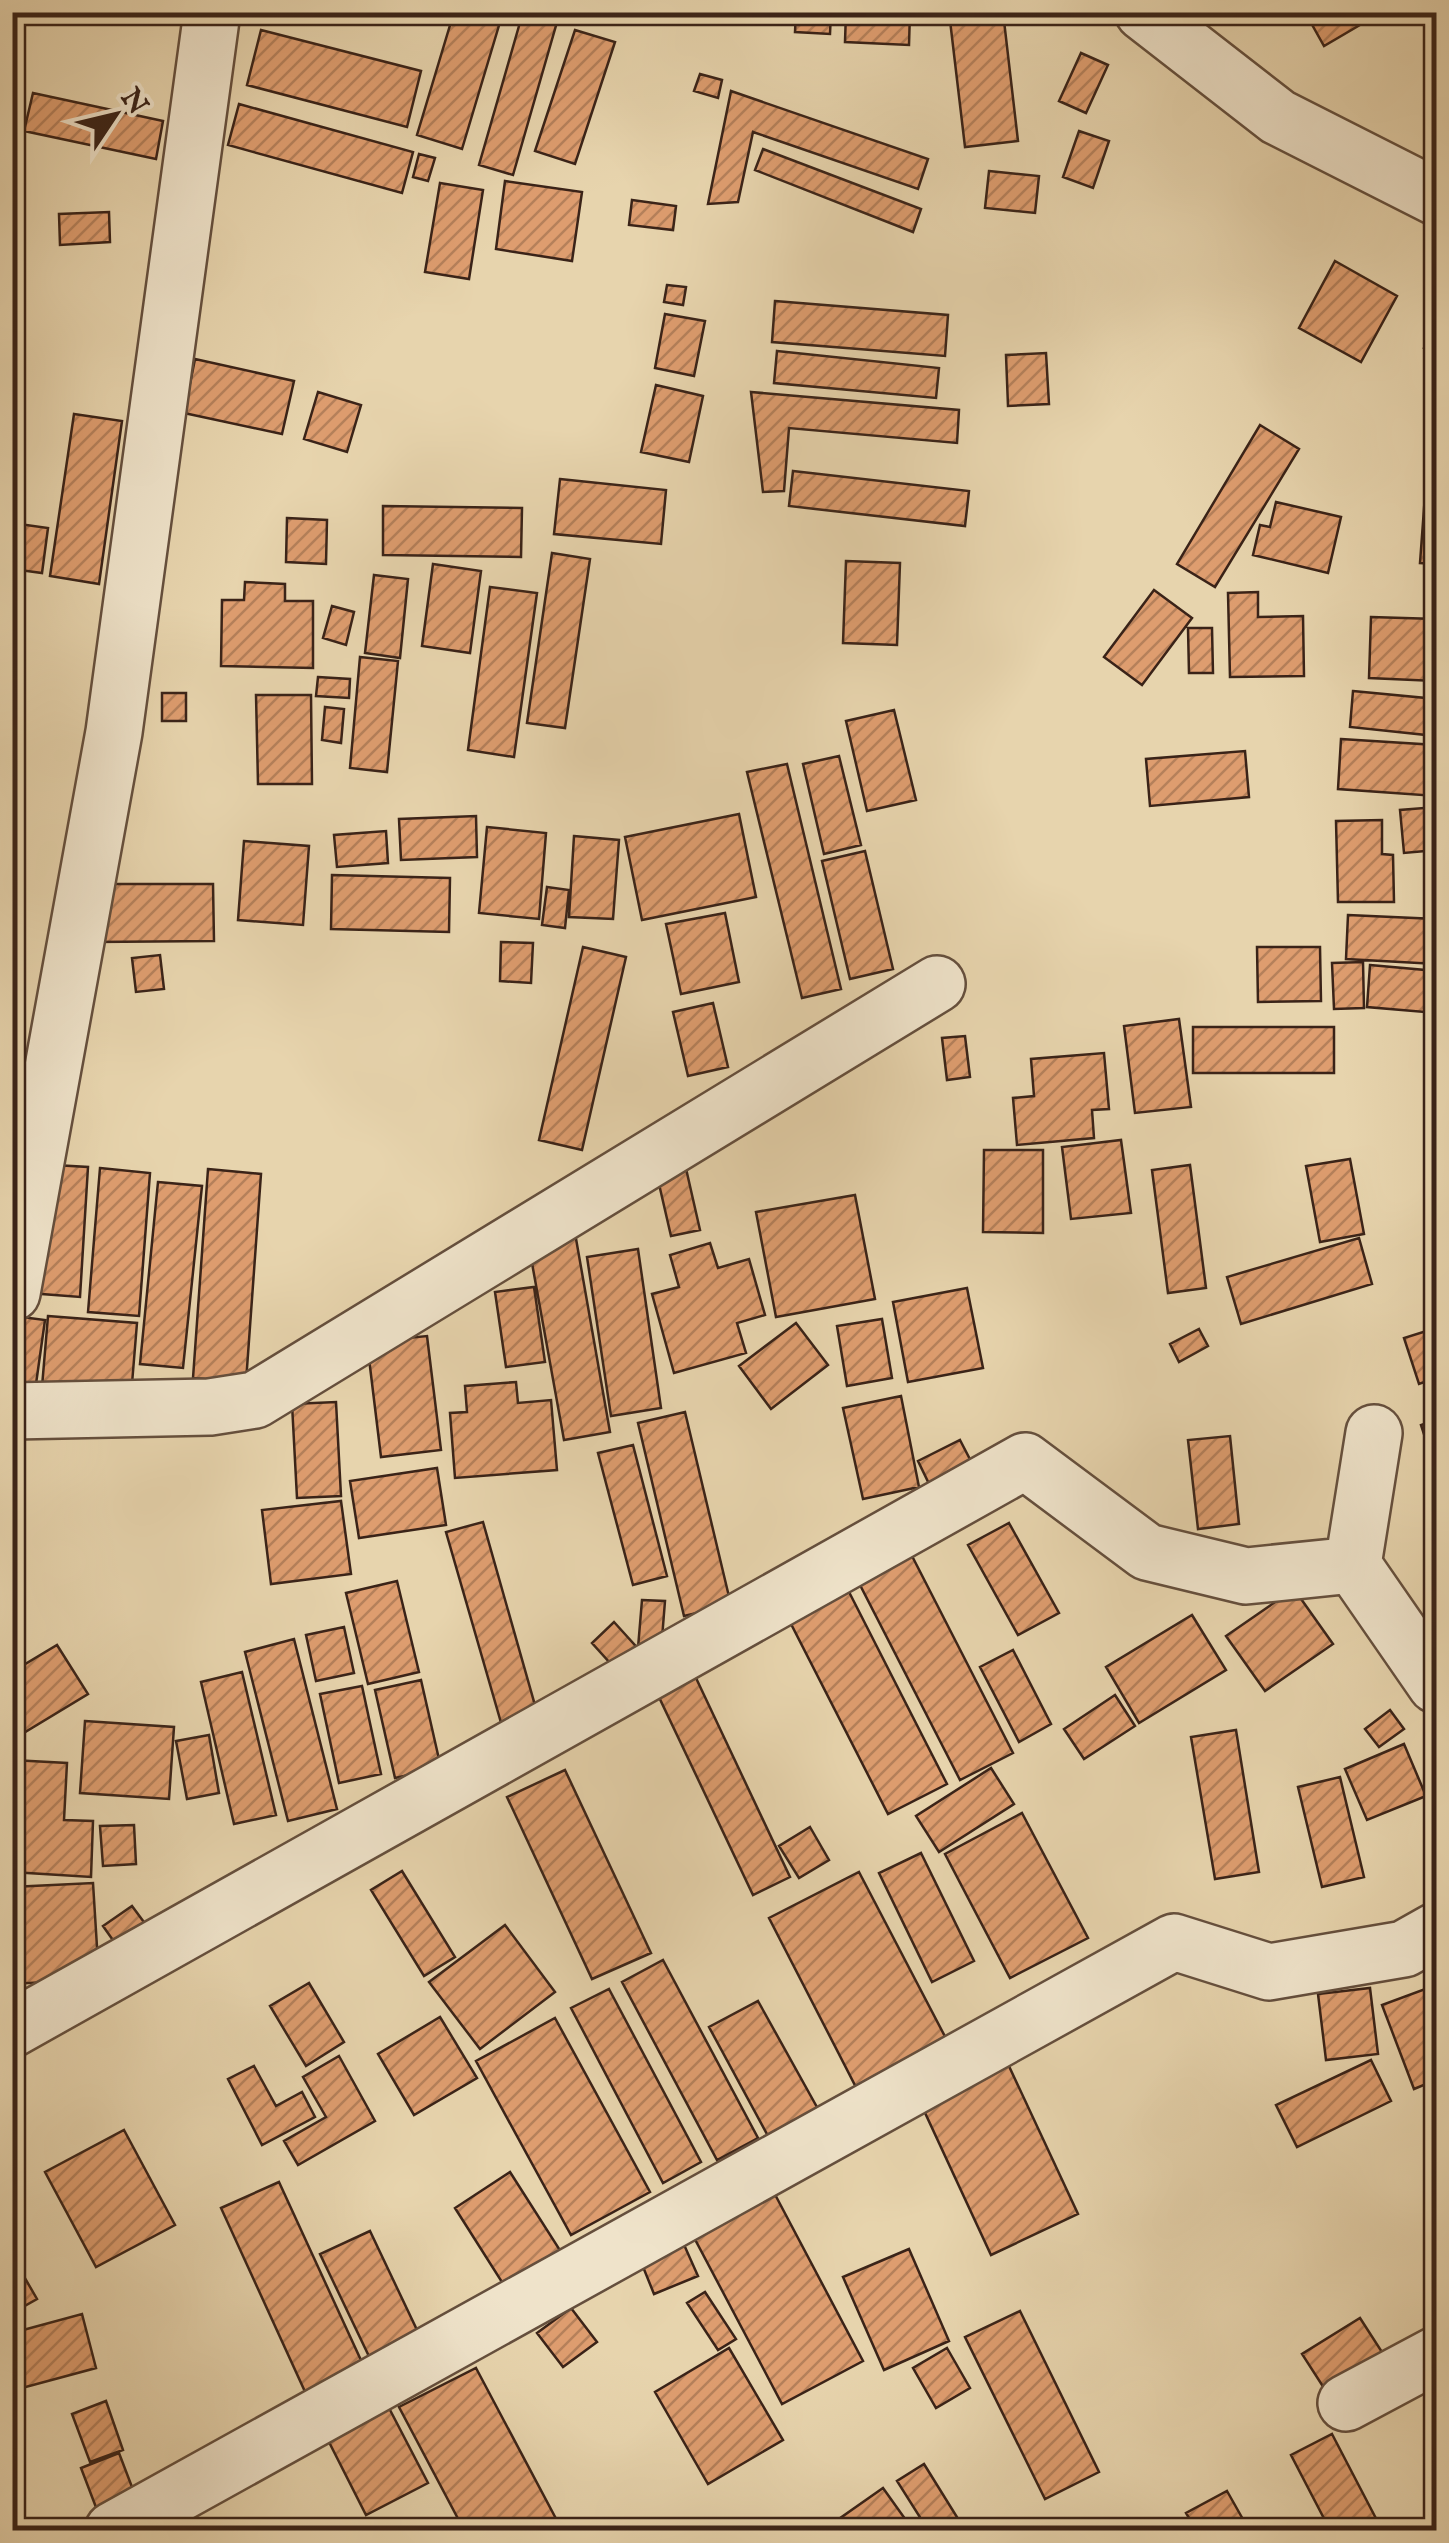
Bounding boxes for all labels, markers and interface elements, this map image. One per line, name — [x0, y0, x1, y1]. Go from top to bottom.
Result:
north arrow — [65, 65, 165, 165]
text: N — [112, 81, 155, 122]

